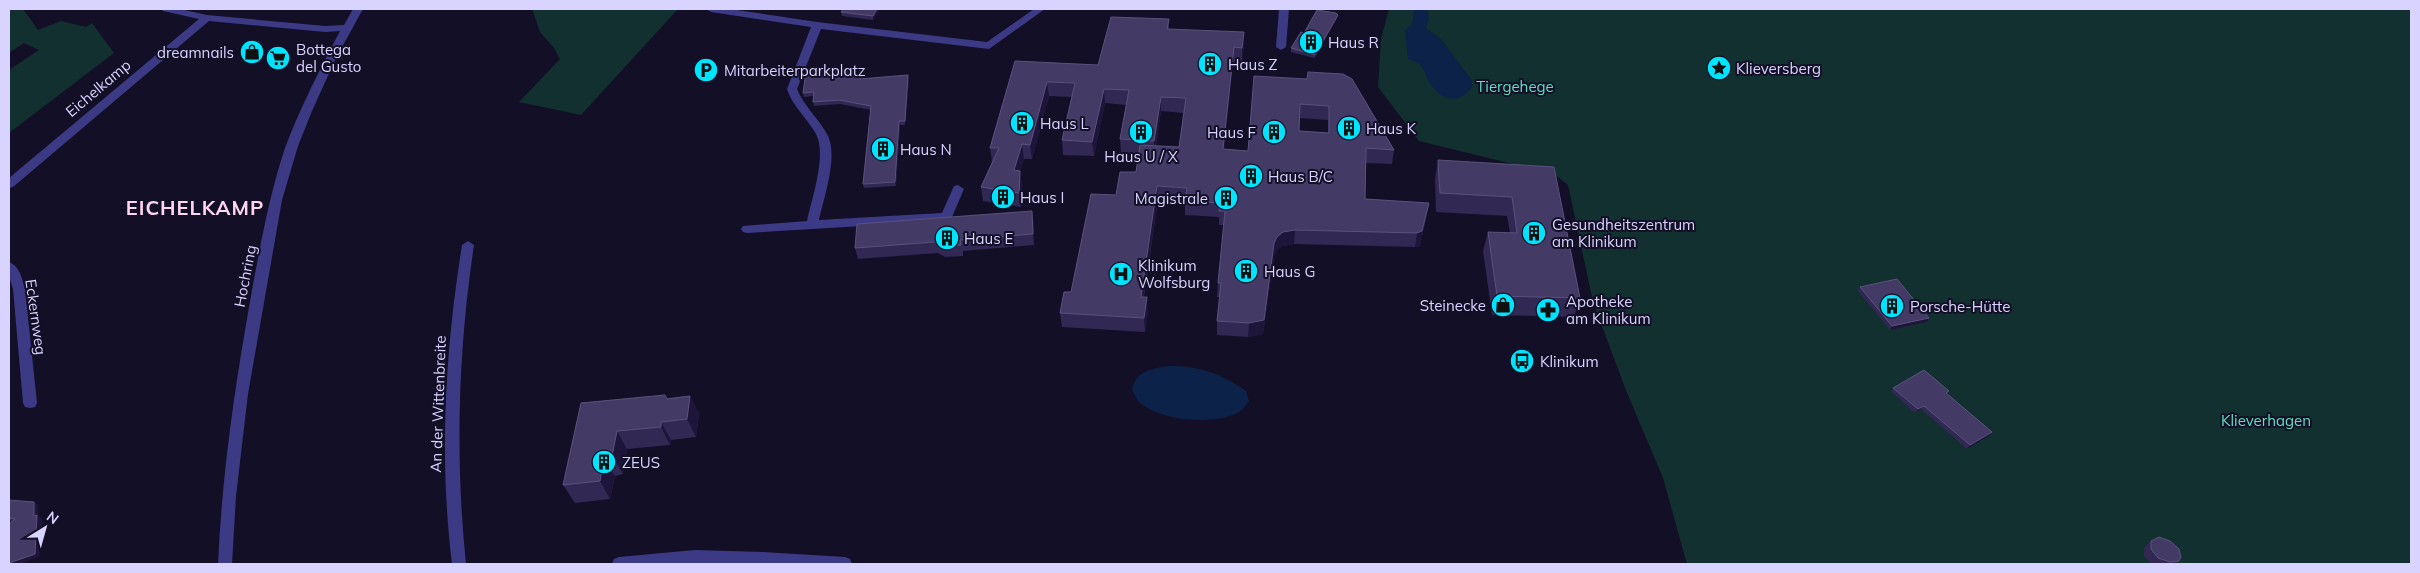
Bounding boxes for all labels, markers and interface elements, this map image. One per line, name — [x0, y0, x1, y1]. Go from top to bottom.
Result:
building icon: Haus R — [1298, 29, 1324, 55]
place label: Haus R — [1328, 33, 1379, 52]
shop icon: dreamnails — [239, 39, 265, 65]
place label: Bottega del Gusto — [296, 40, 361, 76]
place label: dreamnails — [157, 43, 234, 62]
supermarket icon: Bottega del Gusto — [265, 45, 291, 71]
building icon: Haus Z — [1197, 51, 1223, 77]
street label: Eichelkamp — [62, 55, 134, 121]
place label: Haus Z — [1228, 55, 1278, 74]
place icon: Klieversberg — [1706, 55, 1732, 81]
parking icon: Mitarbeiterparkplatz — [693, 57, 719, 83]
place label: Klieversberg — [1736, 59, 1821, 78]
place label: Mitarbeiterparkplatz — [724, 61, 866, 80]
park label: Tiergehege — [1476, 77, 1554, 96]
building icon: Haus L — [1009, 110, 1035, 136]
place label: Haus L — [1040, 114, 1089, 133]
building icon: Haus K — [1336, 115, 1362, 141]
building icon: Haus U / X — [1128, 119, 1154, 145]
building icon: Haus F — [1261, 119, 1287, 145]
place label: Haus K — [1366, 119, 1417, 138]
place label: Haus F — [1207, 123, 1256, 142]
building icon: Haus N — [870, 136, 896, 162]
place label: Haus N — [900, 140, 952, 159]
place label: Haus U / X — [1104, 147, 1178, 166]
building icon: Haus B/C — [1238, 163, 1264, 189]
place label: Haus B/C — [1268, 167, 1333, 186]
building icon: Haus I — [990, 184, 1016, 210]
building icon: Magistrale — [1213, 185, 1239, 211]
place label: Haus I — [1020, 188, 1064, 207]
place label: Magistrale — [1135, 189, 1208, 208]
district label: EICHELKAMP — [126, 195, 264, 220]
place label: Gesundheitszentrum am Klinikum — [1552, 215, 1695, 251]
building icon: Gesundheitszentrum am Klinikum — [1521, 220, 1547, 246]
building icon: Haus E — [934, 225, 960, 251]
place label: Haus E — [964, 229, 1014, 248]
street label: Hochring — [230, 243, 260, 309]
place label: Klinikum Wolfsburg — [1138, 256, 1210, 292]
building icon: Haus G — [1233, 258, 1259, 284]
hospital icon: Klinikum Wolfsburg — [1108, 261, 1134, 287]
place label: Haus G — [1264, 262, 1315, 281]
street label: Eckernweg — [21, 278, 51, 356]
shop icon: Steinecke — [1490, 292, 1516, 318]
place label: Apotheke am Klinikum — [1566, 292, 1651, 328]
building icon: Porsche-Hütte — [1879, 293, 1905, 319]
place label: Steinecke — [1420, 296, 1486, 315]
pharmacy icon: Apotheke am Klinikum — [1535, 297, 1561, 323]
place label: Porsche-Hütte — [1910, 297, 2010, 316]
street label: An der Wittenbreite — [426, 335, 450, 473]
bus stop icon: Klinikum — [1509, 348, 1535, 374]
place label: Klinikum — [1540, 352, 1599, 371]
park label: Klieverhagen — [2221, 411, 2311, 430]
building icon: ZEUS — [591, 449, 617, 475]
place label: ZEUS — [622, 453, 660, 472]
north arrow — [20, 503, 70, 553]
text: N — [43, 507, 62, 528]

